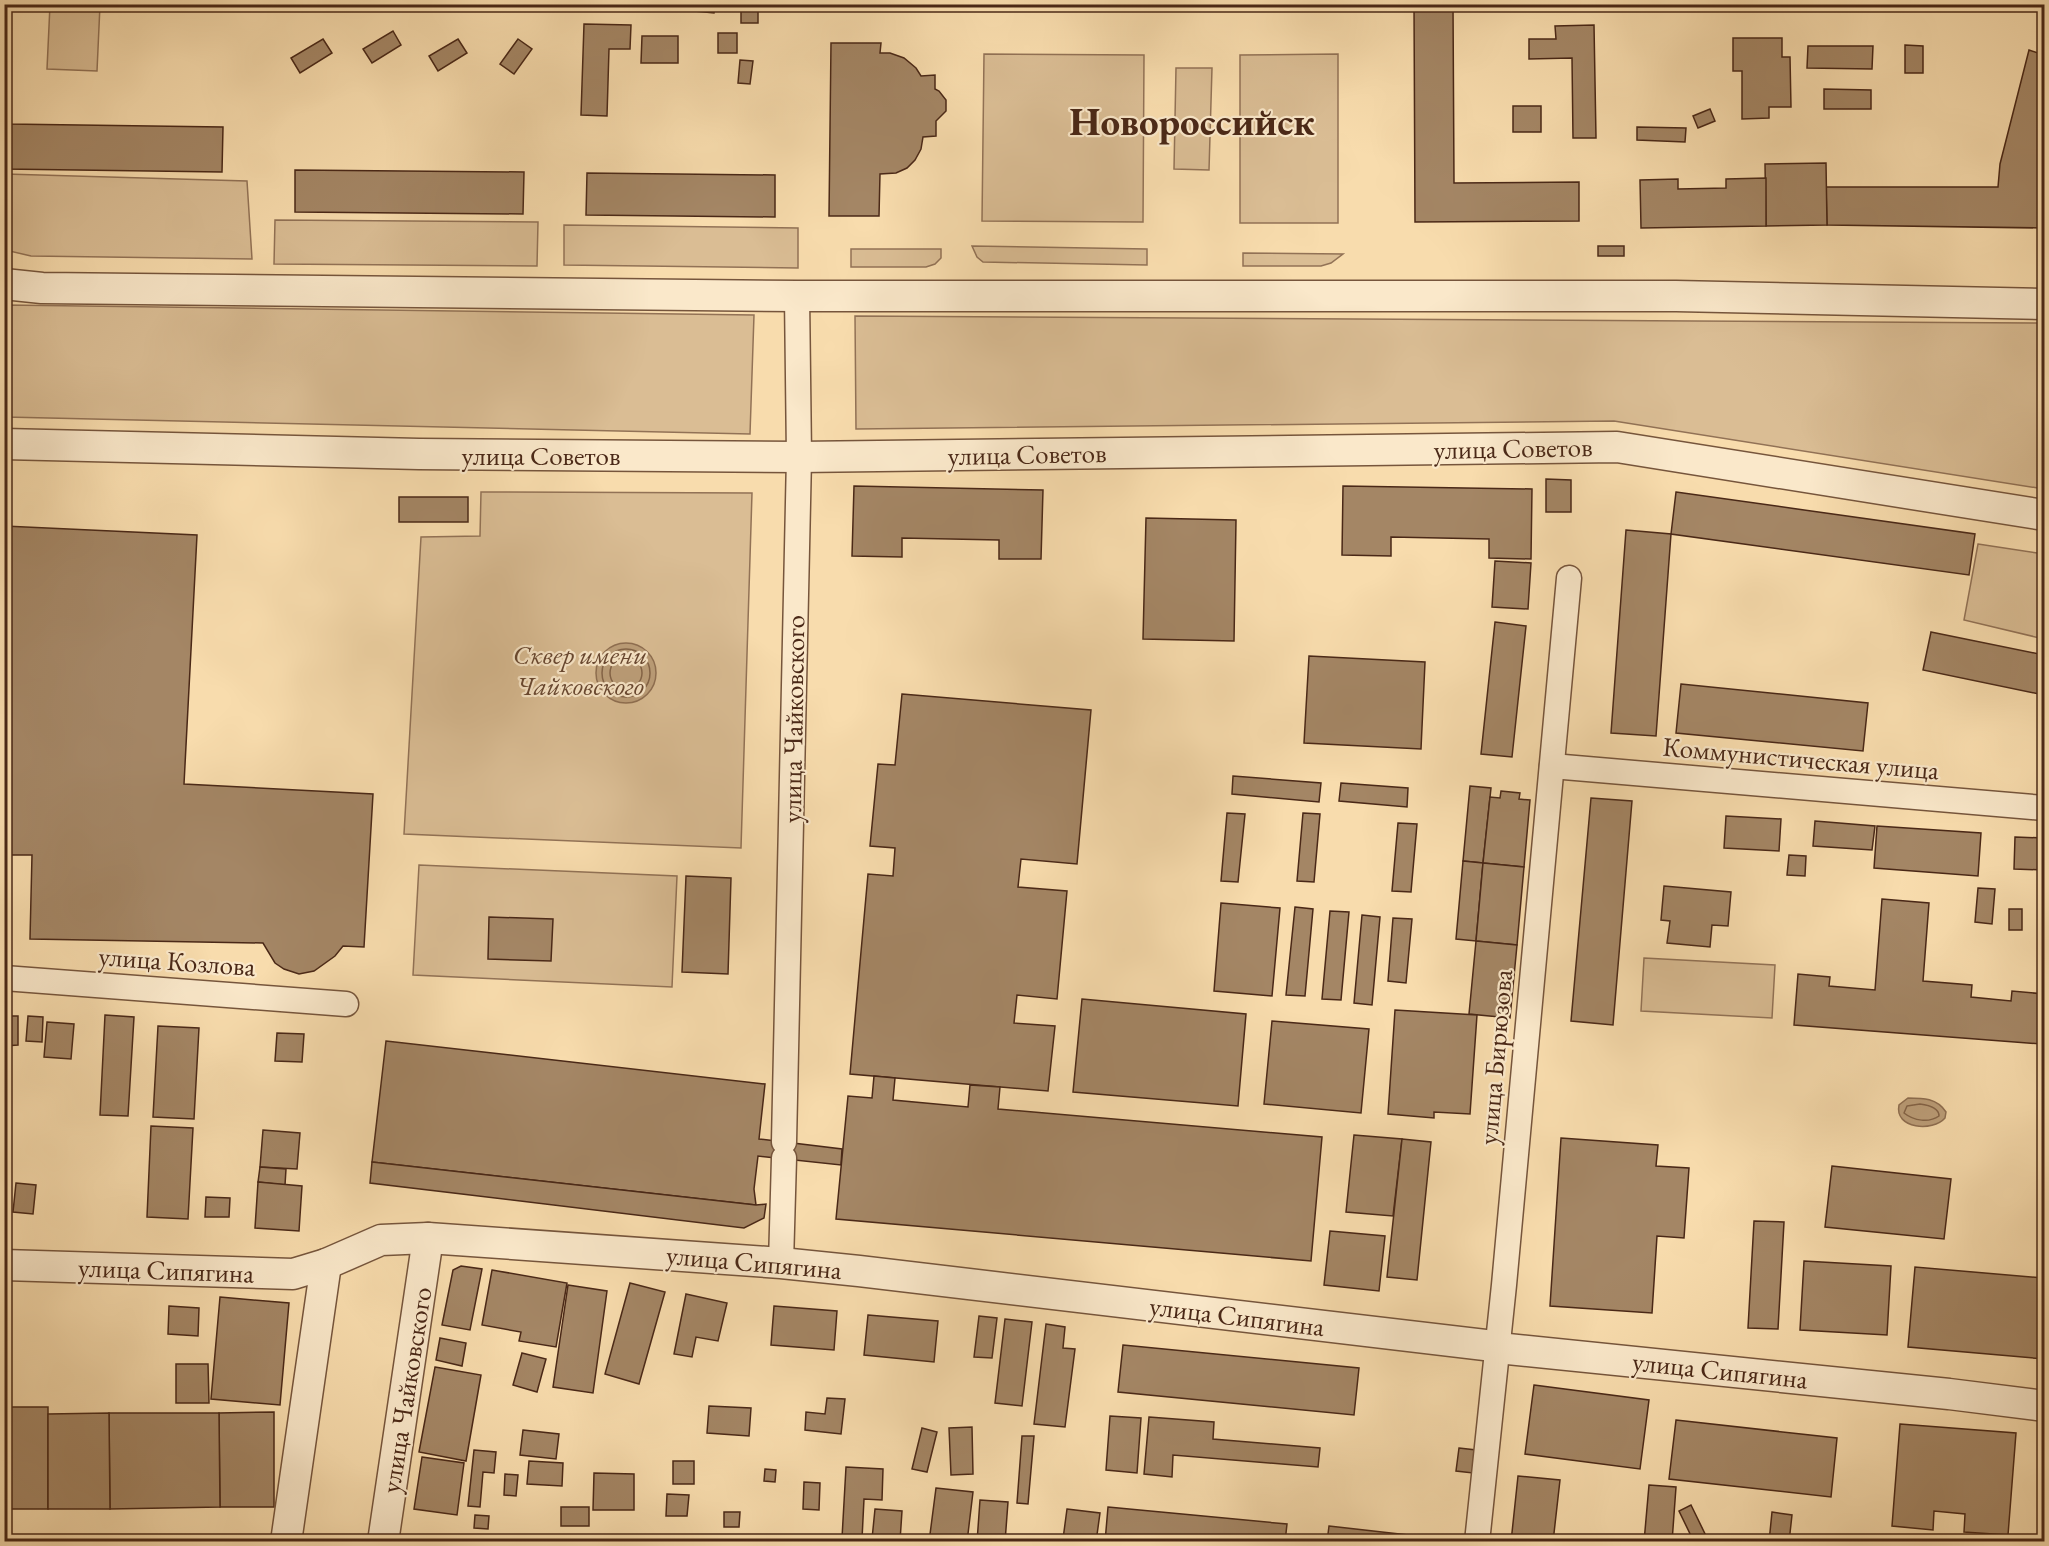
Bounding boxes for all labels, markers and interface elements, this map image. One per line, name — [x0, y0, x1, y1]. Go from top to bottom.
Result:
district label: Новороссийск — [1069, 96, 1315, 147]
street label: улица Советов — [1433, 429, 1593, 467]
street label: улица Советов — [947, 435, 1107, 473]
street label: улица Советов — [462, 438, 620, 473]
street label: улица Чайковского — [774, 615, 812, 823]
park label: Сквер имени Чайковского — [513, 637, 647, 703]
street label: Коммунистическая улица — [1661, 728, 1941, 788]
street label: улица Козлова — [97, 938, 257, 984]
street label: улица Бирюзова — [1470, 968, 1520, 1146]
street label: улица Сипягина — [665, 1237, 843, 1287]
street label: улица Сипягина — [77, 1249, 255, 1291]
street label: улица Чайковского — [372, 1284, 440, 1496]
street label: улица Сипягина — [1147, 1288, 1327, 1344]
street label: улица Сипягина — [1631, 1343, 1810, 1397]

